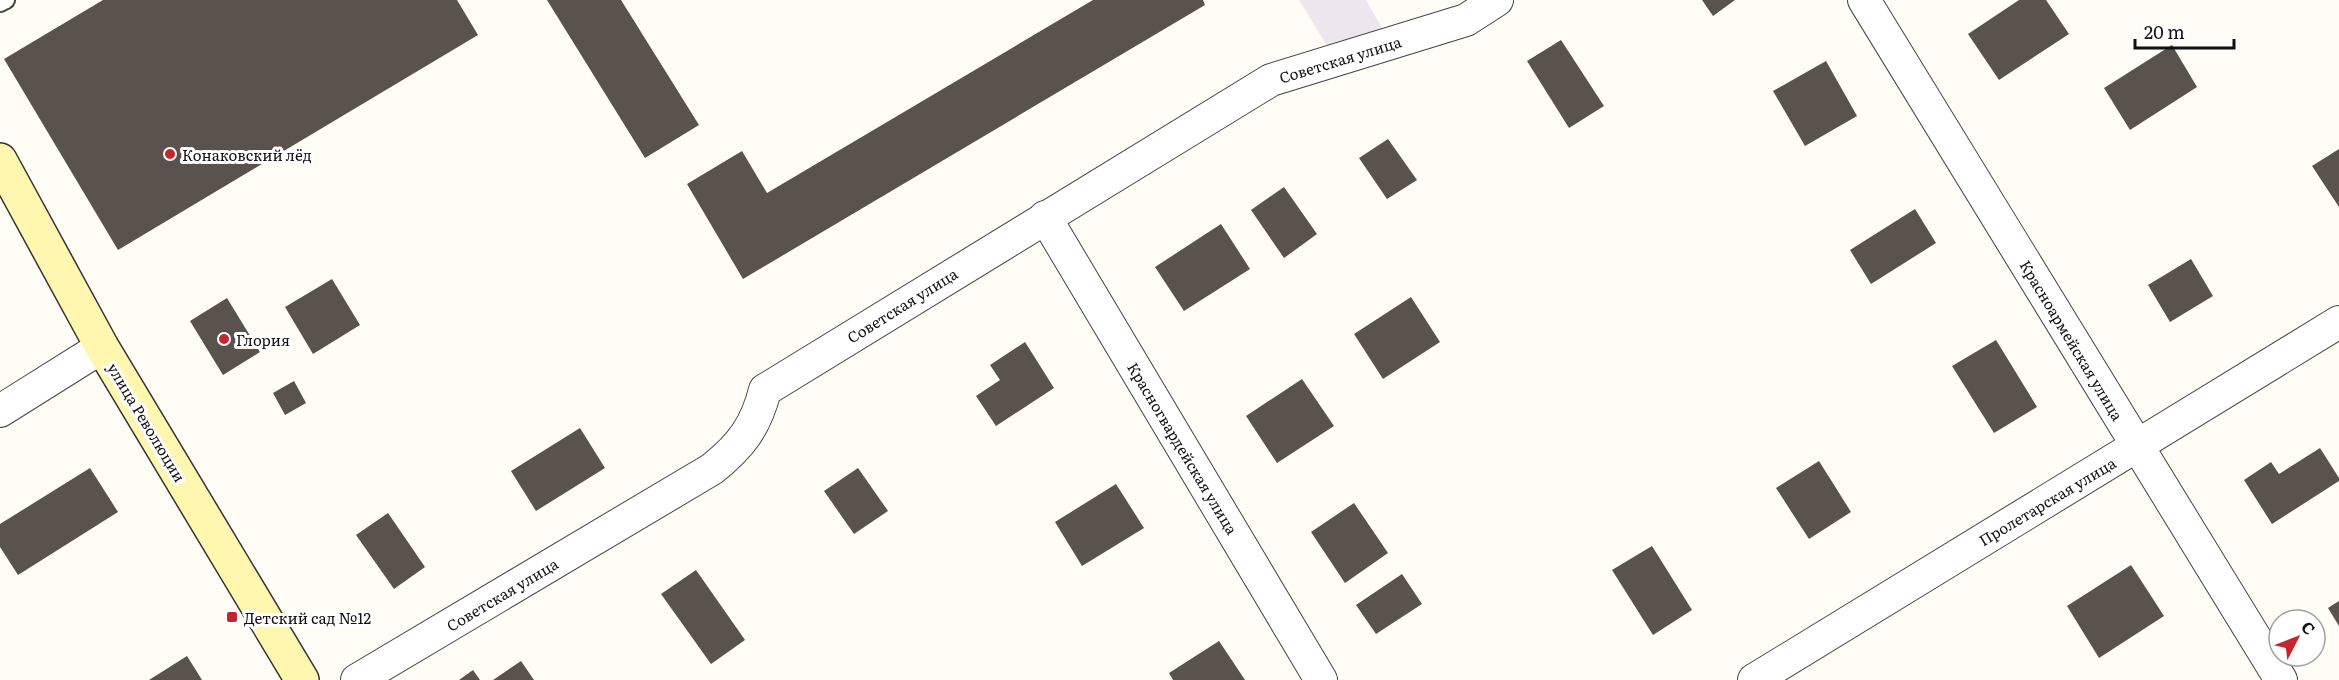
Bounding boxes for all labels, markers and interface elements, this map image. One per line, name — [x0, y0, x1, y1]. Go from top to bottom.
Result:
scale bar — [2135, 12, 2234, 50]
text: 20 m — [2144, 18, 2185, 45]
street label: Советская улица — [1276, 29, 1405, 88]
place label: Конаковский лёд — [182, 143, 312, 166]
marker: Конаковский лёд — [163, 147, 177, 161]
street label: Красноармейская улица — [2015, 255, 2130, 426]
street label: Советская улица — [842, 261, 963, 348]
place label: Глория — [236, 328, 290, 351]
marker: Глория — [217, 332, 231, 346]
street label: Красногвардейская улица — [1122, 357, 1244, 539]
street label: улица Революции — [102, 358, 192, 486]
street label: Пролетарская улица — [1974, 450, 2121, 551]
street label: Советская улица — [442, 551, 563, 636]
place label: Детский сад №12 — [244, 606, 372, 629]
north arrow — [2267, 608, 2327, 668]
marker: Детский сад №12 — [225, 610, 239, 624]
text: С — [2296, 615, 2322, 640]

